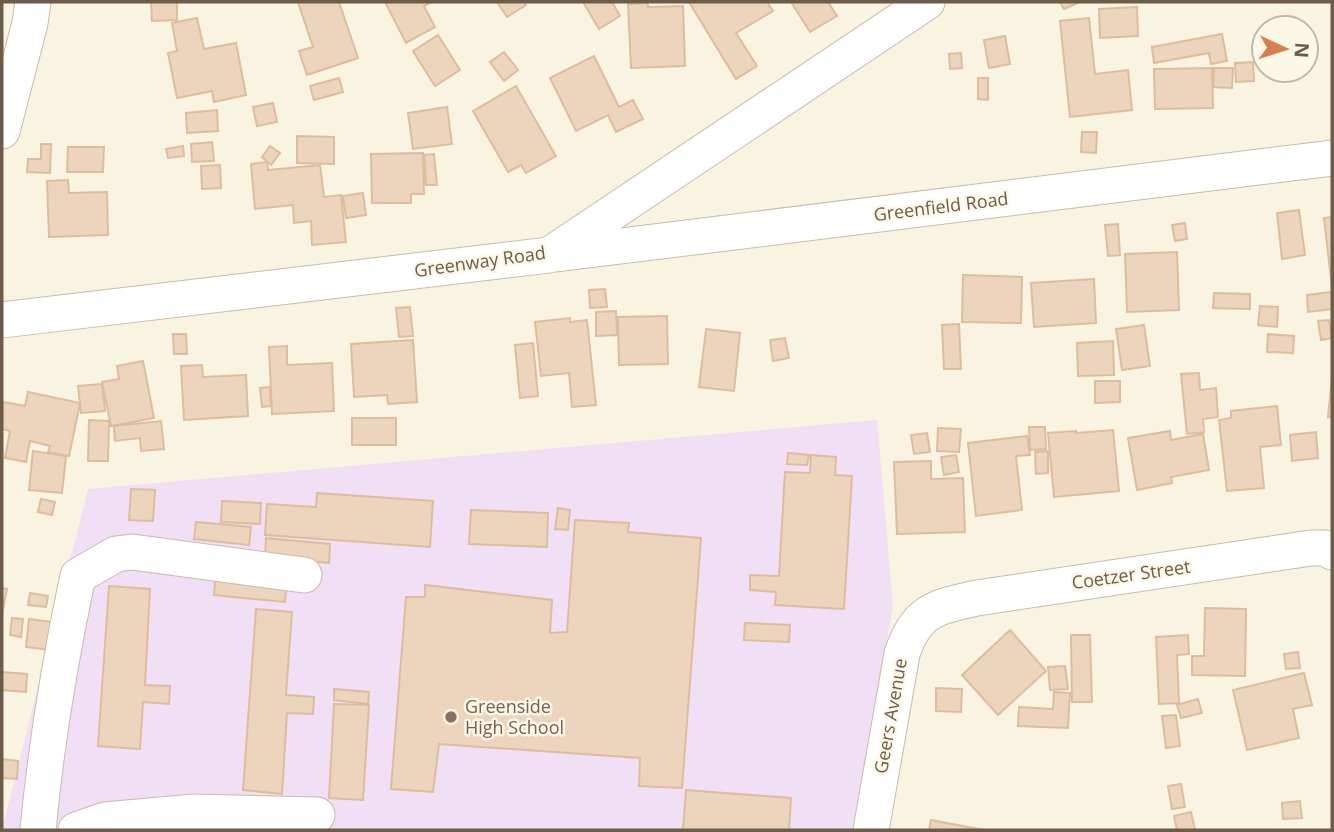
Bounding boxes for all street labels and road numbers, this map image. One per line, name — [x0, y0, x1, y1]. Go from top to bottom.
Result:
street label: Greenfield Road — [872, 186, 1010, 226]
street label: Greenway Road — [413, 240, 547, 282]
street label: Coetzer Street — [1070, 554, 1192, 594]
street label: Geers Avenue — [868, 656, 912, 775]

